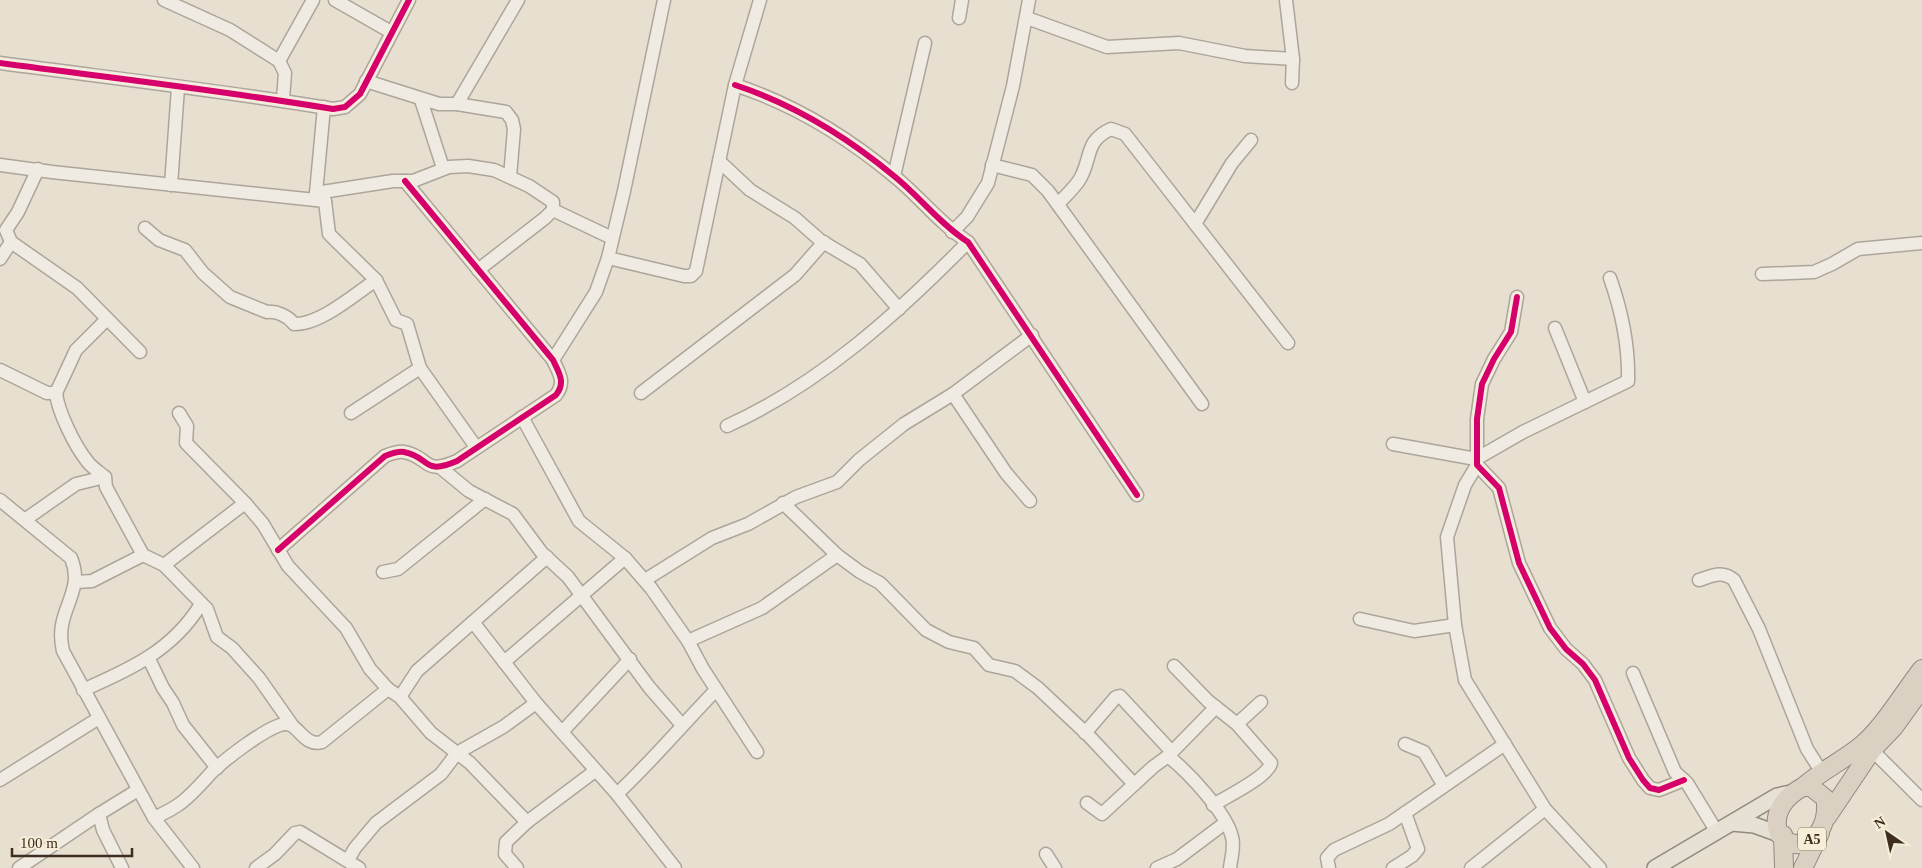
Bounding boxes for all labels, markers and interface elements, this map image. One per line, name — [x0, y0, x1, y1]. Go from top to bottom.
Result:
north arrow — [1862, 808, 1912, 858]
text: N — [1872, 814, 1888, 832]
scale bar — [12, 826, 132, 858]
road number: A5 — [1798, 828, 1826, 851]
text: 100 m — [20, 835, 58, 851]

